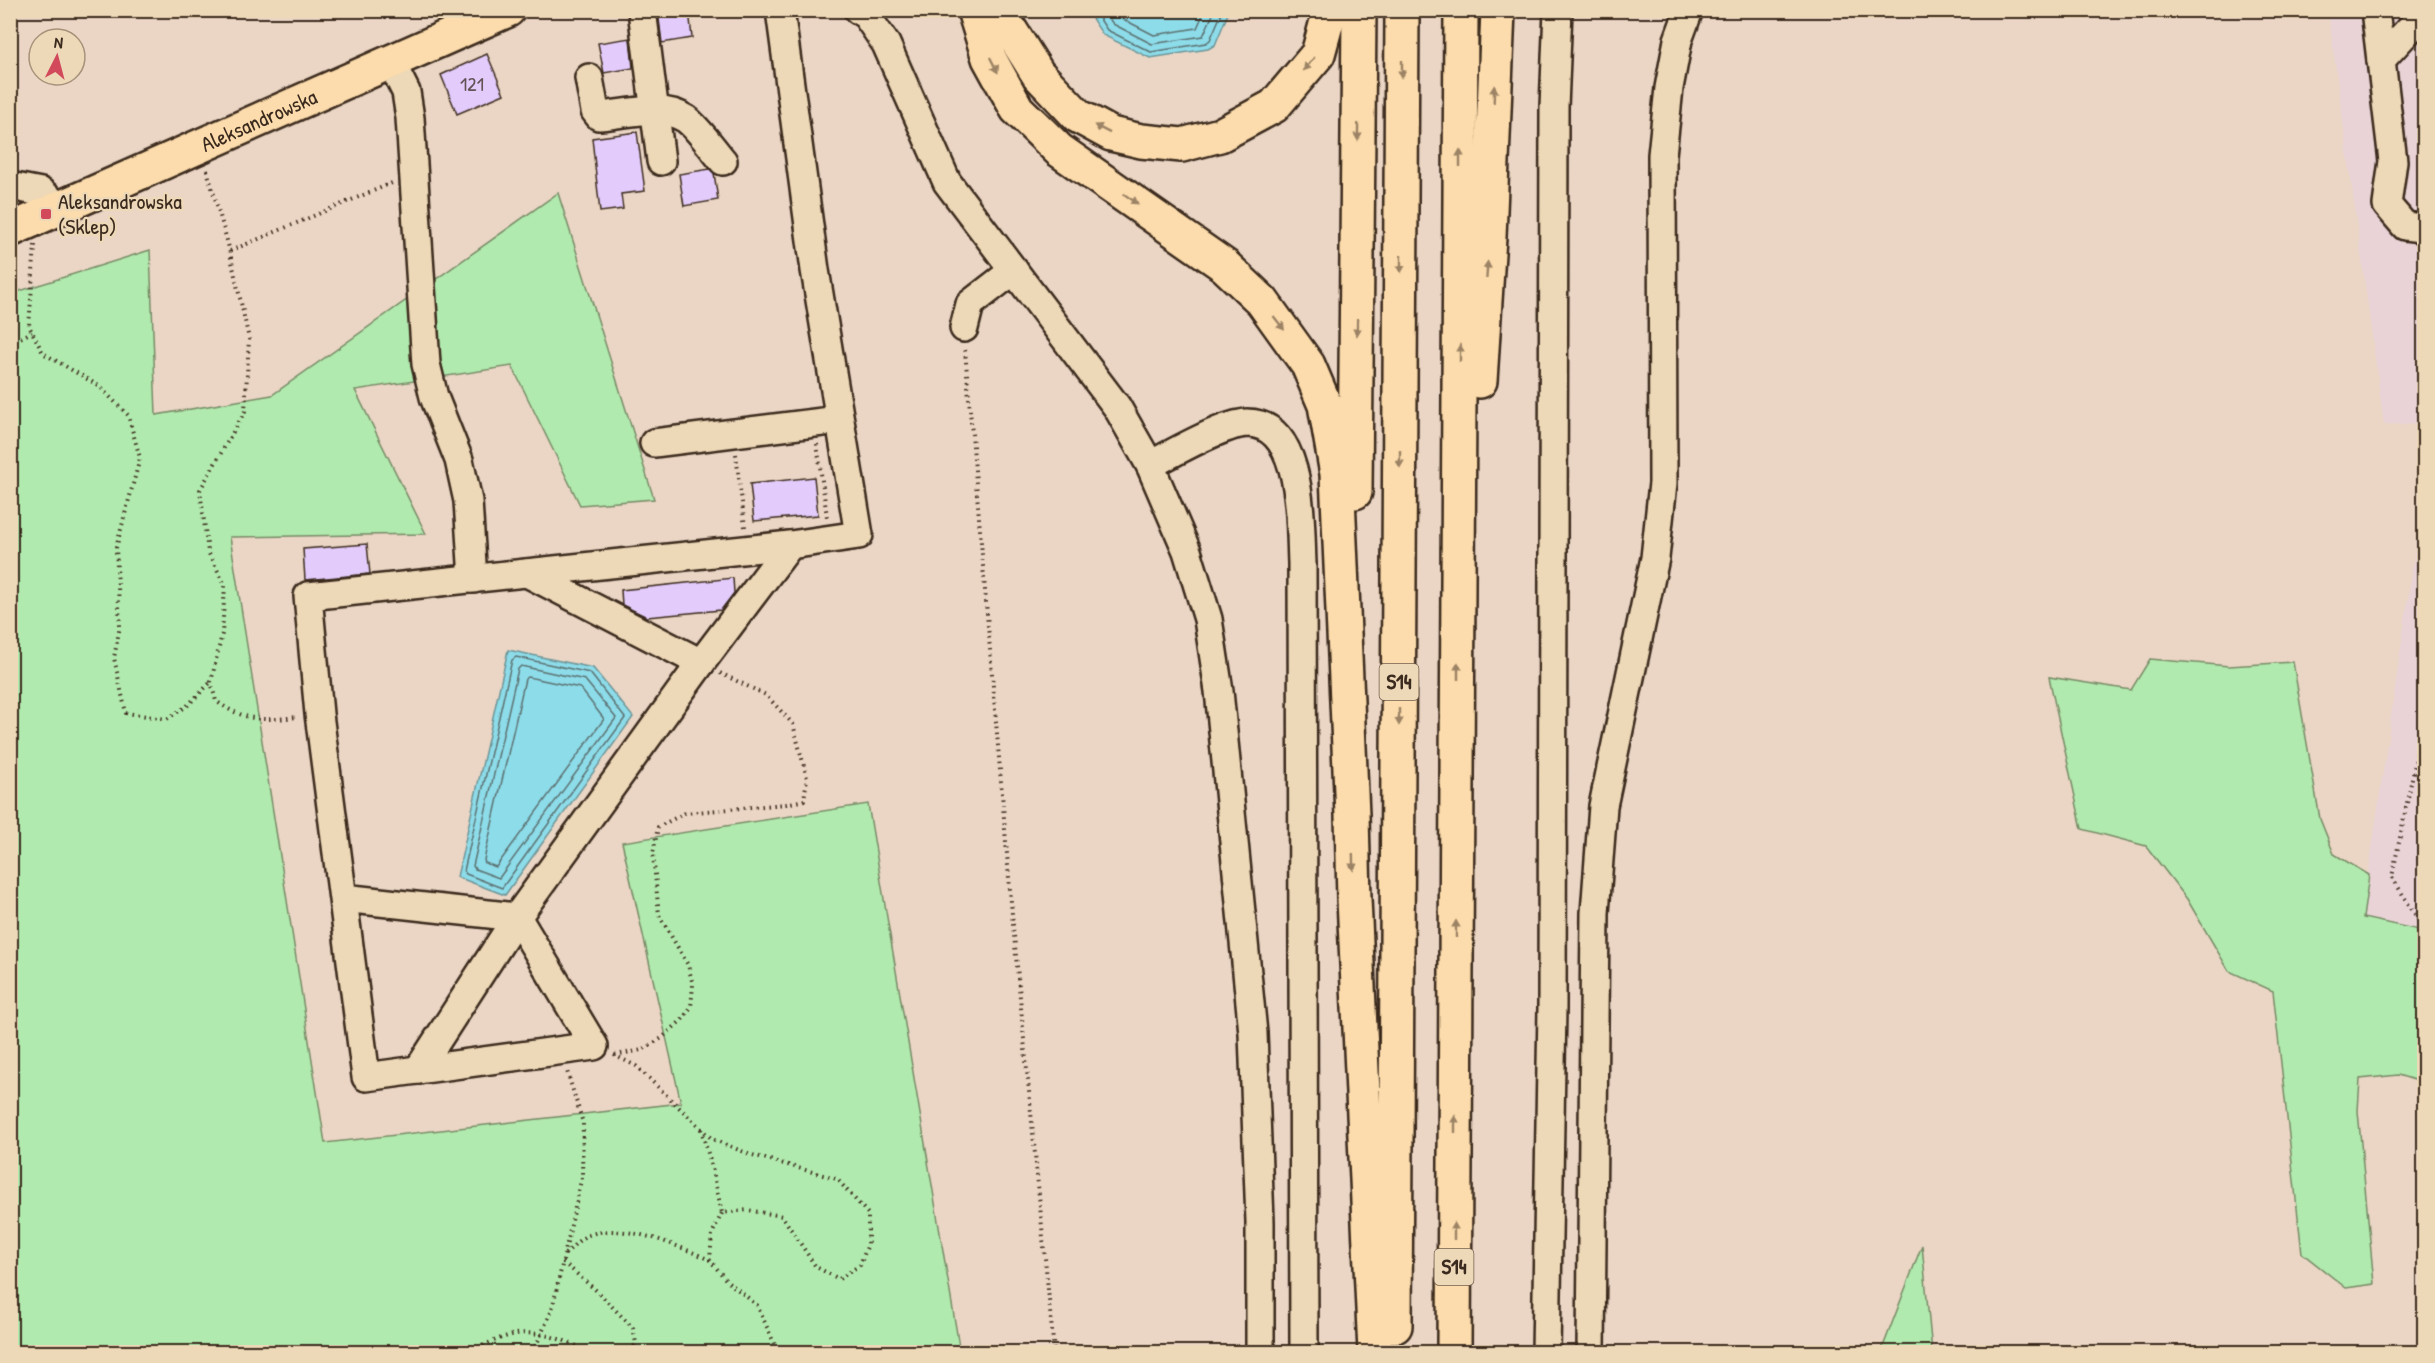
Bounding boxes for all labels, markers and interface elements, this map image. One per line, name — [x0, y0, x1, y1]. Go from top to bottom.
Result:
north arrow — [27, 27, 87, 87]
text: N — [53, 31, 64, 54]
one-way arrow — [989, 57, 998, 74]
one-way arrow — [1304, 57, 1316, 72]
one-way arrow — [1397, 59, 1407, 78]
house number: 121 — [460, 70, 484, 97]
street label: Aleksandrowska — [196, 81, 322, 159]
one-way arrow — [1490, 85, 1499, 104]
one-way arrow — [1353, 122, 1363, 141]
one-way arrow — [1094, 124, 1111, 134]
one-way arrow — [1456, 149, 1465, 168]
place label: Aleksandrowska (Sklep) — [58, 186, 182, 241]
one-way arrow — [1122, 193, 1138, 205]
marker: Aleksandrowska (Sklep) — [39, 207, 53, 221]
one-way arrow — [1396, 254, 1406, 273]
one-way arrow — [1482, 261, 1492, 280]
one-way arrow — [1273, 316, 1285, 331]
one-way arrow — [1352, 317, 1361, 336]
one-way arrow — [1455, 344, 1465, 363]
one-way arrow — [1395, 449, 1405, 468]
one-way arrow — [1453, 661, 1463, 680]
road number: S14 — [1380, 664, 1418, 700]
one-way arrow — [1394, 707, 1404, 726]
one-way arrow — [1348, 852, 1358, 871]
one-way arrow — [1451, 919, 1461, 938]
one-way arrow — [1450, 1114, 1460, 1133]
one-way arrow — [1449, 1222, 1459, 1241]
road number: S14 — [1434, 1249, 1474, 1285]

